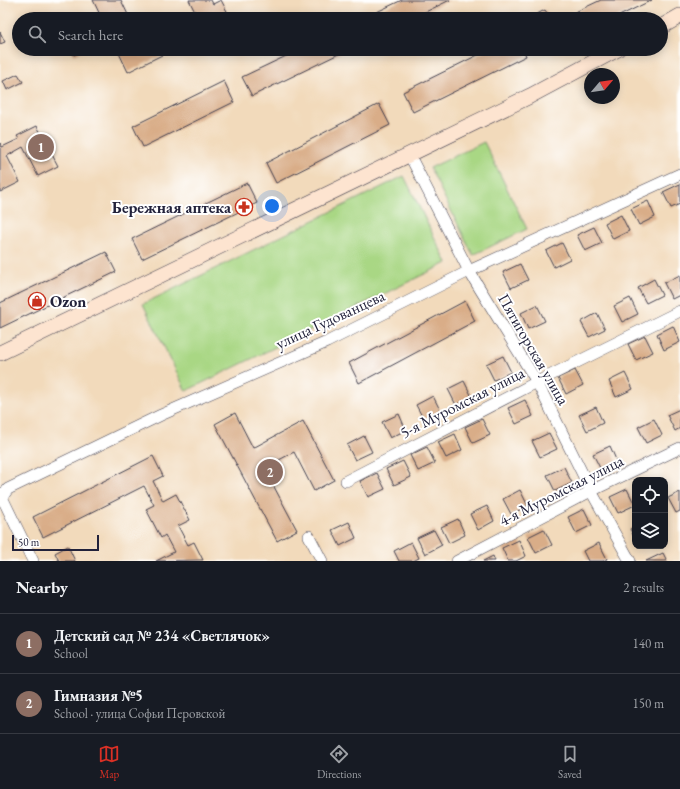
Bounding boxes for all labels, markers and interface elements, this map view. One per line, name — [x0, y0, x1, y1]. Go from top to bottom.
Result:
search box — [12, 12, 668, 56]
icon: search — [26, 23, 48, 45]
text: Search here — [58, 25, 123, 44]
north arrow — [584, 68, 620, 104]
pin: 1 — [28, 132, 54, 162]
your location — [262, 196, 282, 216]
place label: Бережная аптека — [112, 197, 232, 218]
pharmacy icon: Бережная аптека — [234, 197, 254, 217]
street label: улица Гудованцева — [272, 285, 389, 354]
street label: Пятигорская улица — [493, 290, 574, 409]
shop icon: Ozon — [27, 291, 47, 311]
place label: Ozon — [50, 291, 86, 312]
street label: 5-я Муромская улица — [396, 362, 529, 443]
street label: 4-я Муромская улица — [495, 450, 628, 531]
pin: 2 — [257, 457, 283, 487]
map controls — [632, 477, 668, 549]
button: locate — [632, 477, 668, 513]
button: layers — [632, 513, 668, 549]
scale bar — [12, 533, 99, 552]
text: 50 m — [18, 535, 39, 549]
text: Nearby — [16, 576, 68, 598]
text: 2 results — [623, 579, 664, 596]
text: Детский сад № 234 «Светлячок» — [54, 626, 270, 645]
text: 1 — [26, 635, 32, 652]
text: 140 m — [633, 635, 664, 652]
text: School — [54, 645, 88, 662]
text: Гимназия №5 — [54, 686, 143, 705]
text: 2 — [26, 695, 32, 712]
text: 150 m — [633, 695, 664, 712]
text: School · улица Софьи Перовской — [54, 705, 225, 722]
tab: Map — [98, 743, 120, 781]
tab: Directions — [317, 743, 361, 781]
tab: Saved — [558, 743, 582, 781]

